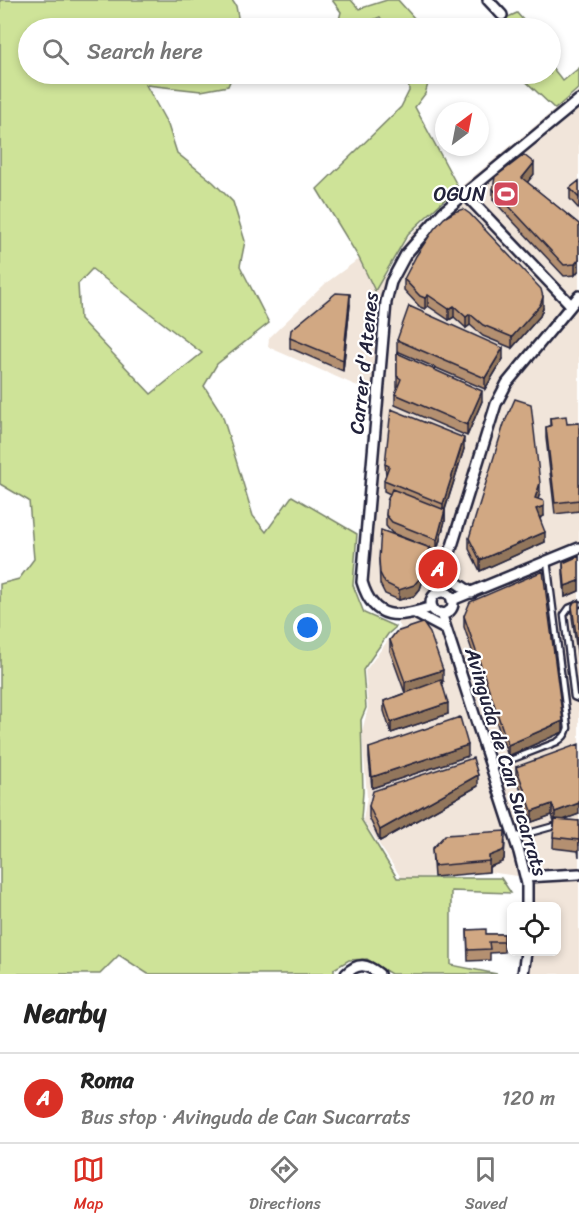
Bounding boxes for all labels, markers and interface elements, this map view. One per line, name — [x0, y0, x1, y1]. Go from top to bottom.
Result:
search box — [18, 18, 561, 84]
text: Search here — [87, 32, 203, 71]
icon: search — [39, 35, 72, 68]
north arrow — [435, 102, 489, 156]
place label: OGUN — [433, 177, 486, 212]
sports icon: OGUN — [491, 179, 521, 209]
street label: Carrer d'Atenes — [339, 289, 389, 436]
pin: A — [418, 546, 458, 592]
your location — [293, 613, 322, 642]
street label: Avinguda de Can Sucarrats — [454, 642, 558, 881]
map controls — [507, 902, 561, 956]
button: locate — [507, 902, 561, 956]
text: Nearby — [24, 990, 106, 1036]
text: Roma — [81, 1061, 133, 1100]
text: A — [37, 1081, 50, 1116]
text: 120 m — [502, 1081, 555, 1116]
text: Bus stop · Avinguda de Can Sucarrats — [81, 1100, 410, 1135]
tab: Map — [72, 1153, 105, 1218]
tab: Directions — [249, 1153, 321, 1218]
tab: Saved — [465, 1153, 507, 1218]

